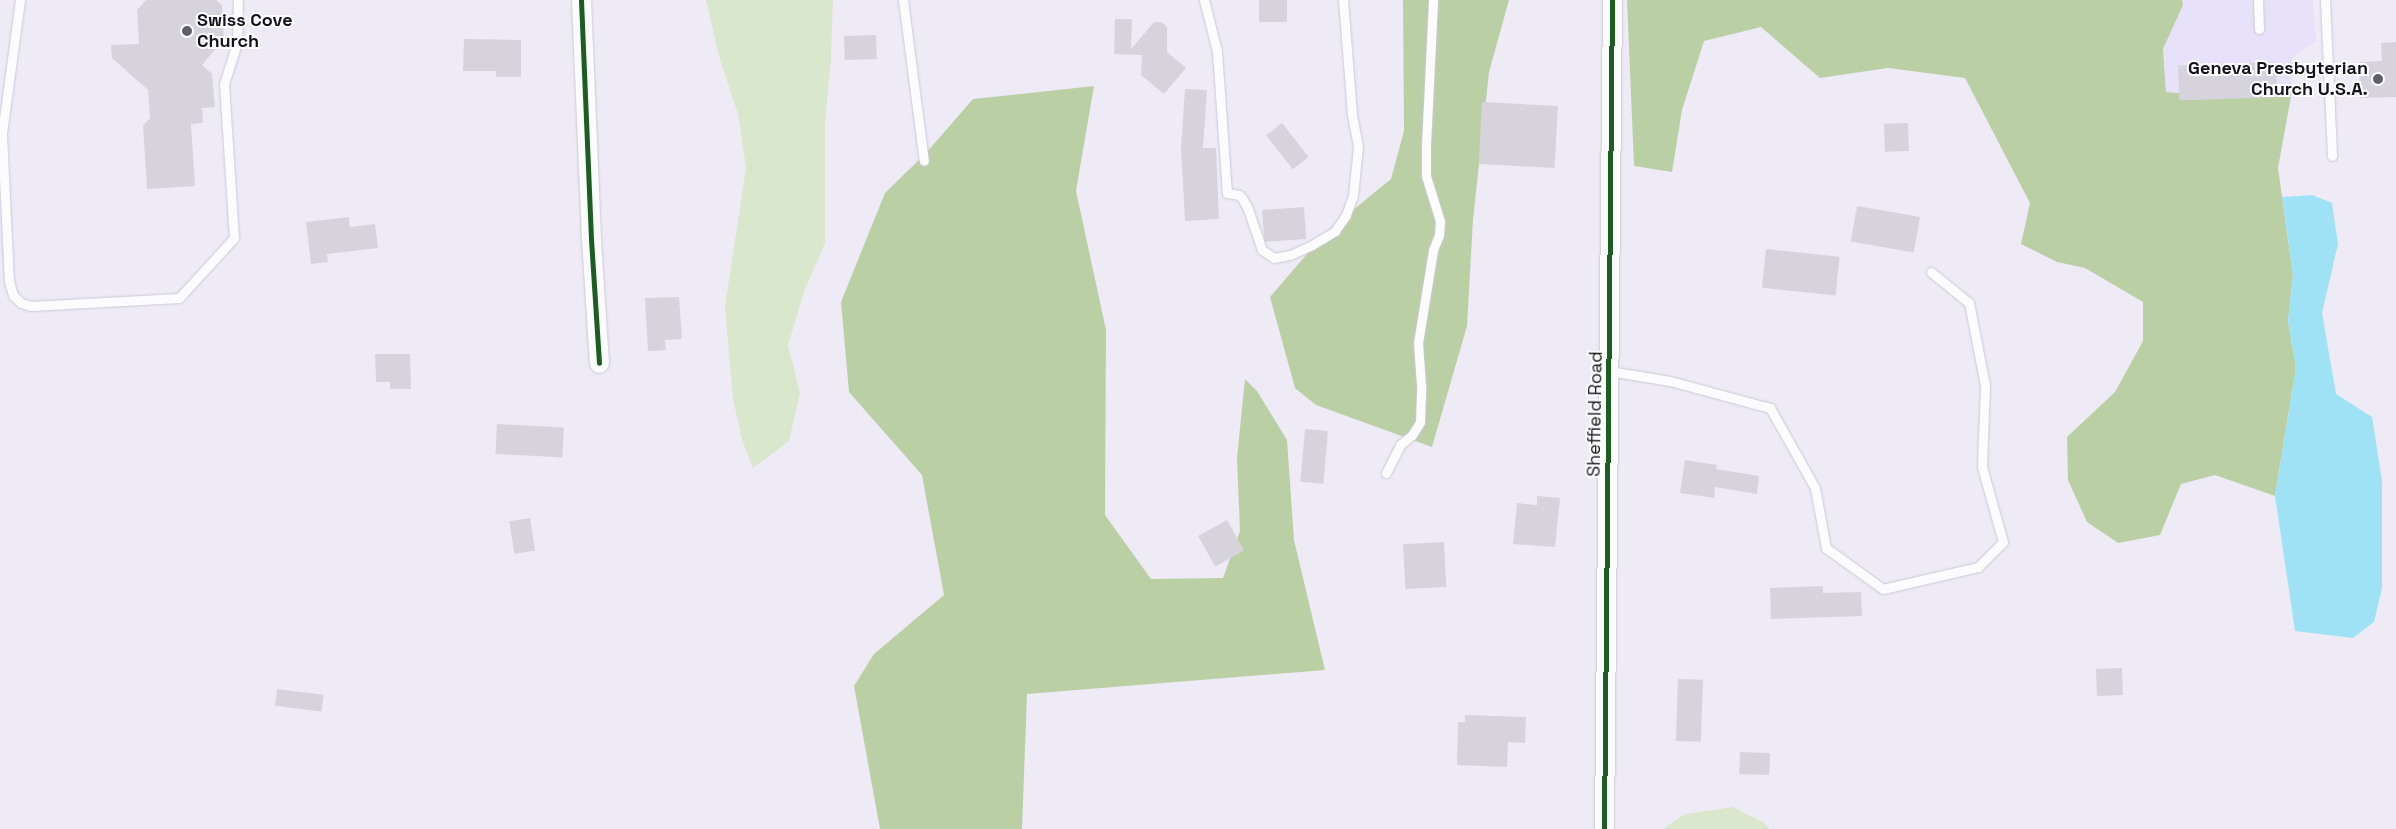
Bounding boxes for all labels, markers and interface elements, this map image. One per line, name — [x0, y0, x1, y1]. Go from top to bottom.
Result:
place label: Swiss Cove Church — [197, 10, 293, 52]
marker: Swiss Cove Church — [181, 25, 193, 37]
place label: Geneva Presbyterian Church U.S.A. — [2188, 58, 2368, 100]
marker: Geneva Presbyterian Church U.S.A. — [2372, 73, 2384, 85]
street label: Sheffield Road — [1583, 351, 1607, 477]

